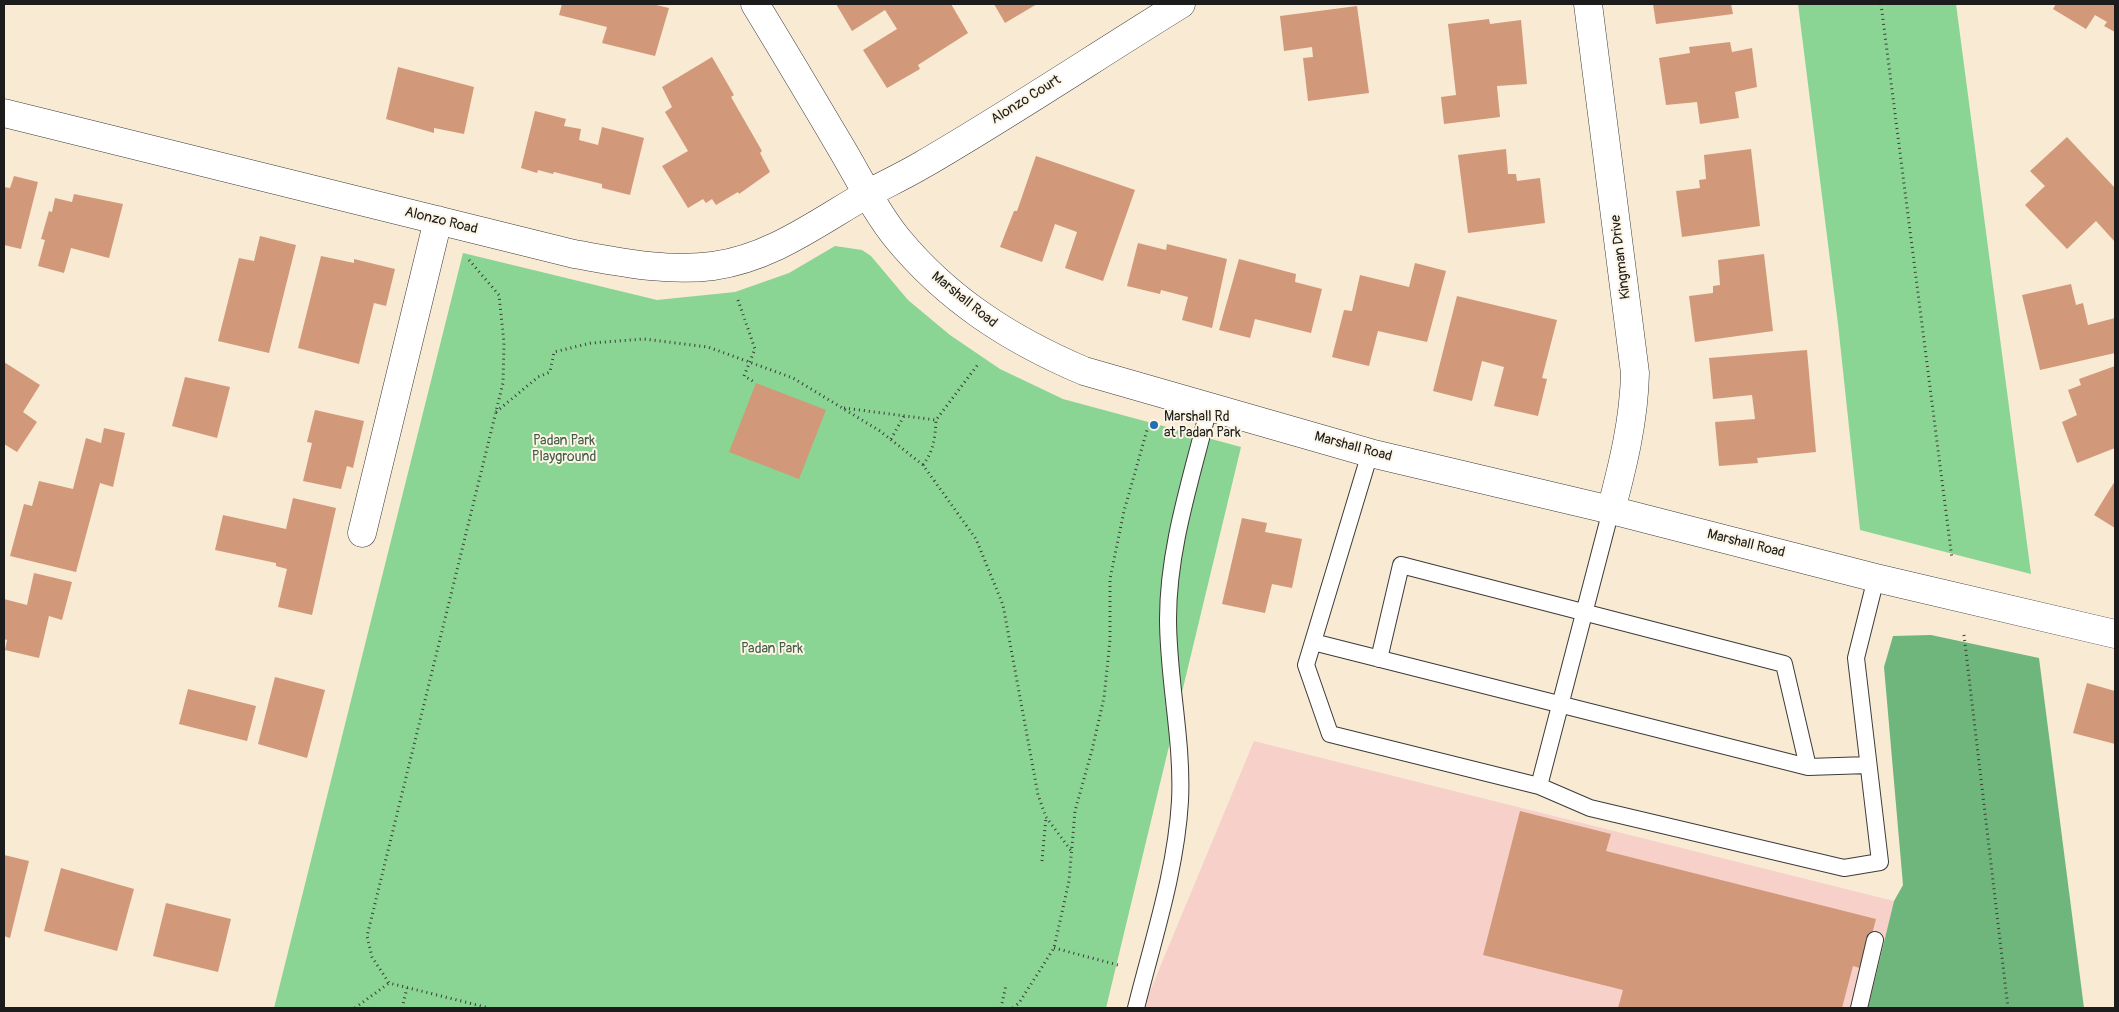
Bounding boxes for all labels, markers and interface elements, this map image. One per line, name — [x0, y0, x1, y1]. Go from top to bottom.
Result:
street label: Alonzo Court — [988, 72, 1064, 128]
street label: Alonzo Road — [403, 204, 479, 238]
street label: Kingman Drive — [1607, 214, 1635, 300]
street label: Marshall Road — [928, 268, 1000, 332]
place label: Marshall Rd at Padan Park — [1164, 409, 1241, 442]
marker: Marshall Rd at Padan Park — [1148, 419, 1160, 431]
street label: Marshall Road — [1312, 429, 1394, 465]
park label: Padan Park Playground — [532, 433, 596, 466]
street label: Marshall Road — [1705, 526, 1787, 562]
park label: Padan Park — [741, 641, 803, 657]

